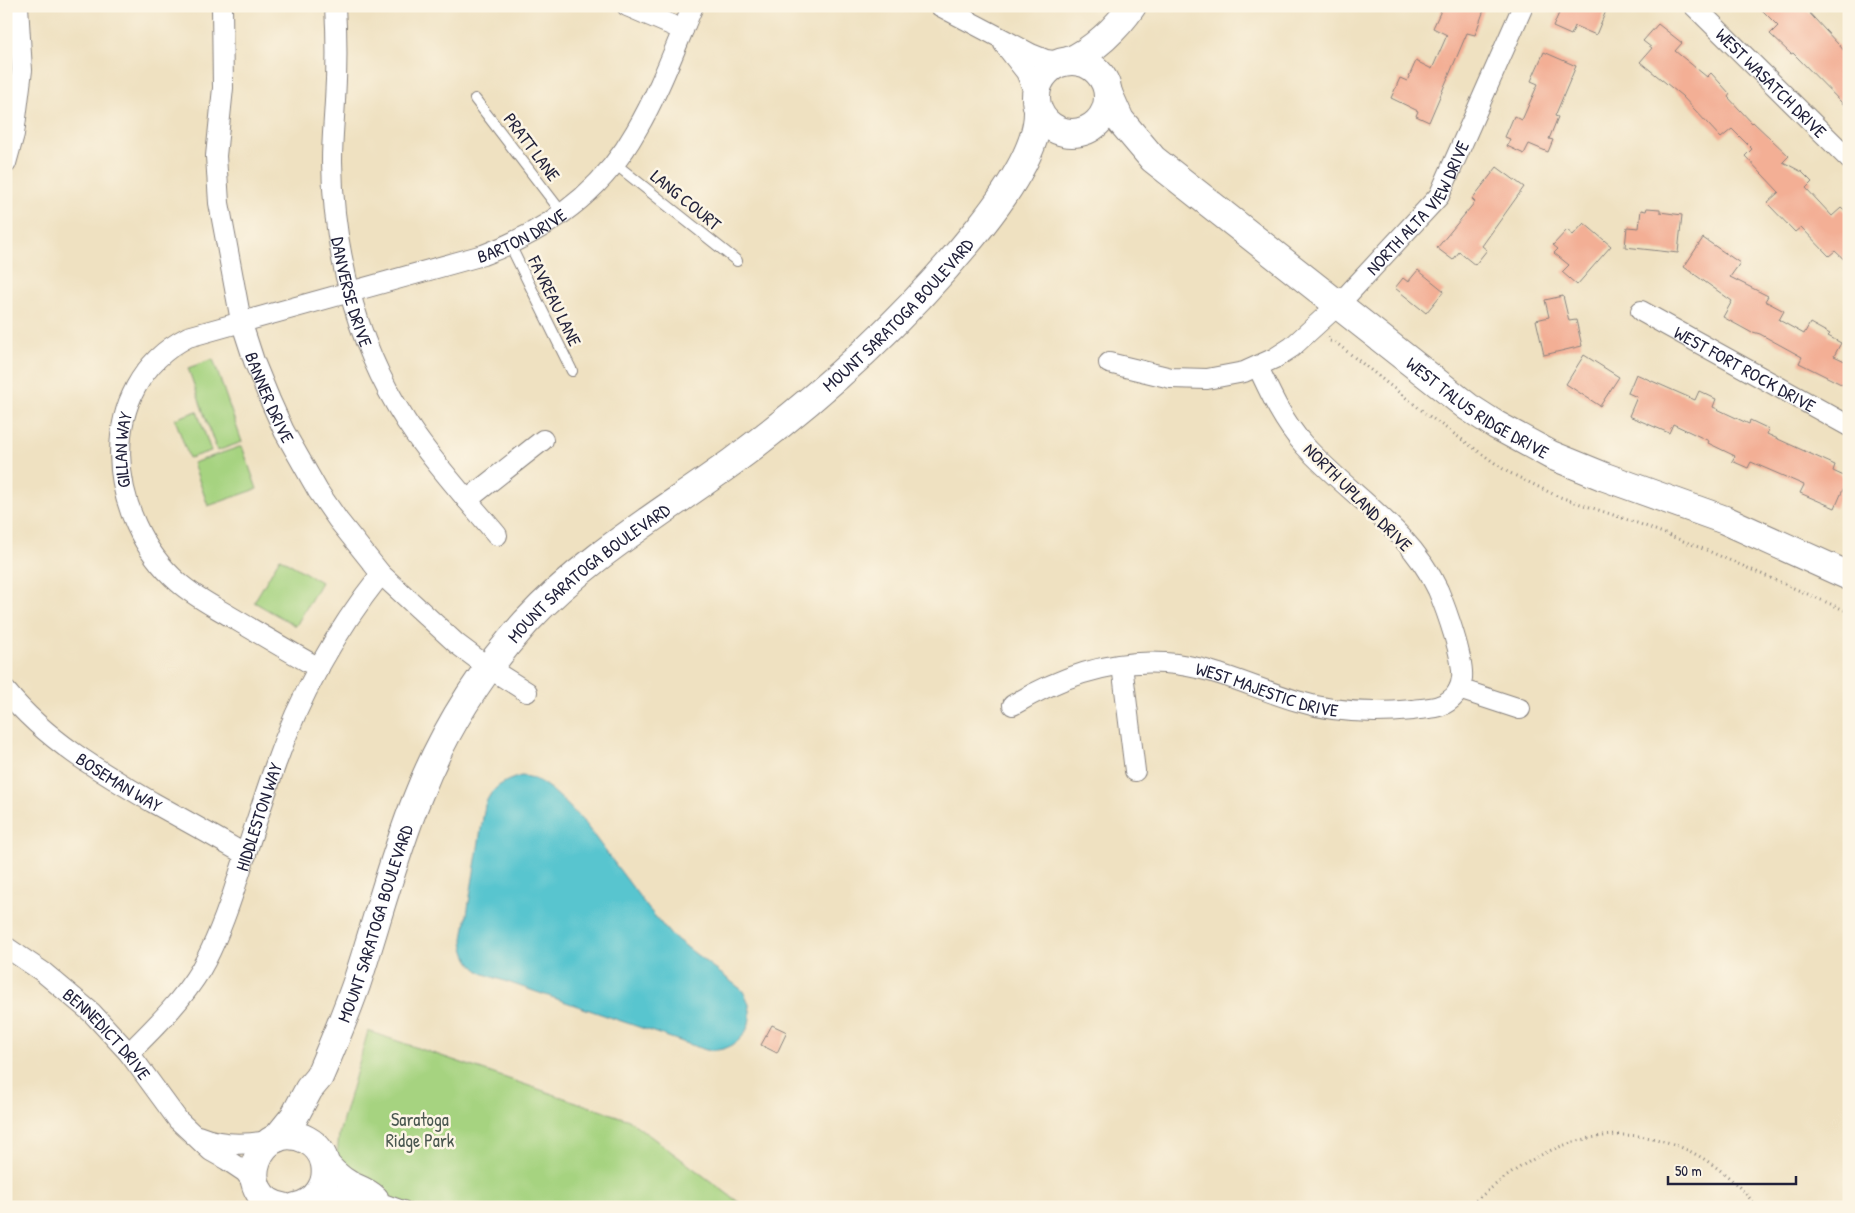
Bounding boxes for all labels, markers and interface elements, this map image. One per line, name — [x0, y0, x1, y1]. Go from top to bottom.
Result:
street label: WEST WASATCH DRIVE — [1711, 22, 1833, 143]
street label: PRATT LANE — [498, 108, 566, 186]
street label: NORTH ALTA VIEW DRIVE — [1360, 136, 1475, 280]
street label: LANG COURT — [645, 164, 727, 237]
street label: BARTON DRIVE — [474, 202, 571, 269]
street label: MOUNT SARATOGA BOULEVARD — [817, 232, 979, 397]
street label: DANVERSE DRIVE — [326, 235, 379, 350]
street label: FAVREAU LANE — [522, 251, 588, 350]
street label: WEST FORT ROCK DRIVE — [1670, 319, 1820, 418]
street label: BANNER DRIVE — [239, 349, 301, 447]
street label: WEST TALUS RIDGE DRIVE — [1401, 351, 1554, 464]
street label: GILLAN WAY — [108, 409, 138, 490]
street label: NORTH UPLAND DRIVE — [1298, 437, 1418, 557]
street label: MOUNT SARATOGA BOULEVARD — [501, 497, 675, 648]
street label: WEST MAJESTIC DRIVE — [1193, 656, 1340, 722]
street label: BOSEMAN WAY — [71, 746, 167, 818]
street label: HIDDLESTON WAY — [229, 759, 288, 874]
street label: MOUNT SARATOGA BOULEVARD — [331, 821, 419, 1026]
street label: BENNEDICT DRIVE — [58, 982, 157, 1085]
park label: Saratoga Ridge Park — [386, 1107, 455, 1153]
scale bar — [1668, 1153, 1795, 1185]
text: 50 m — [1675, 1160, 1702, 1181]

